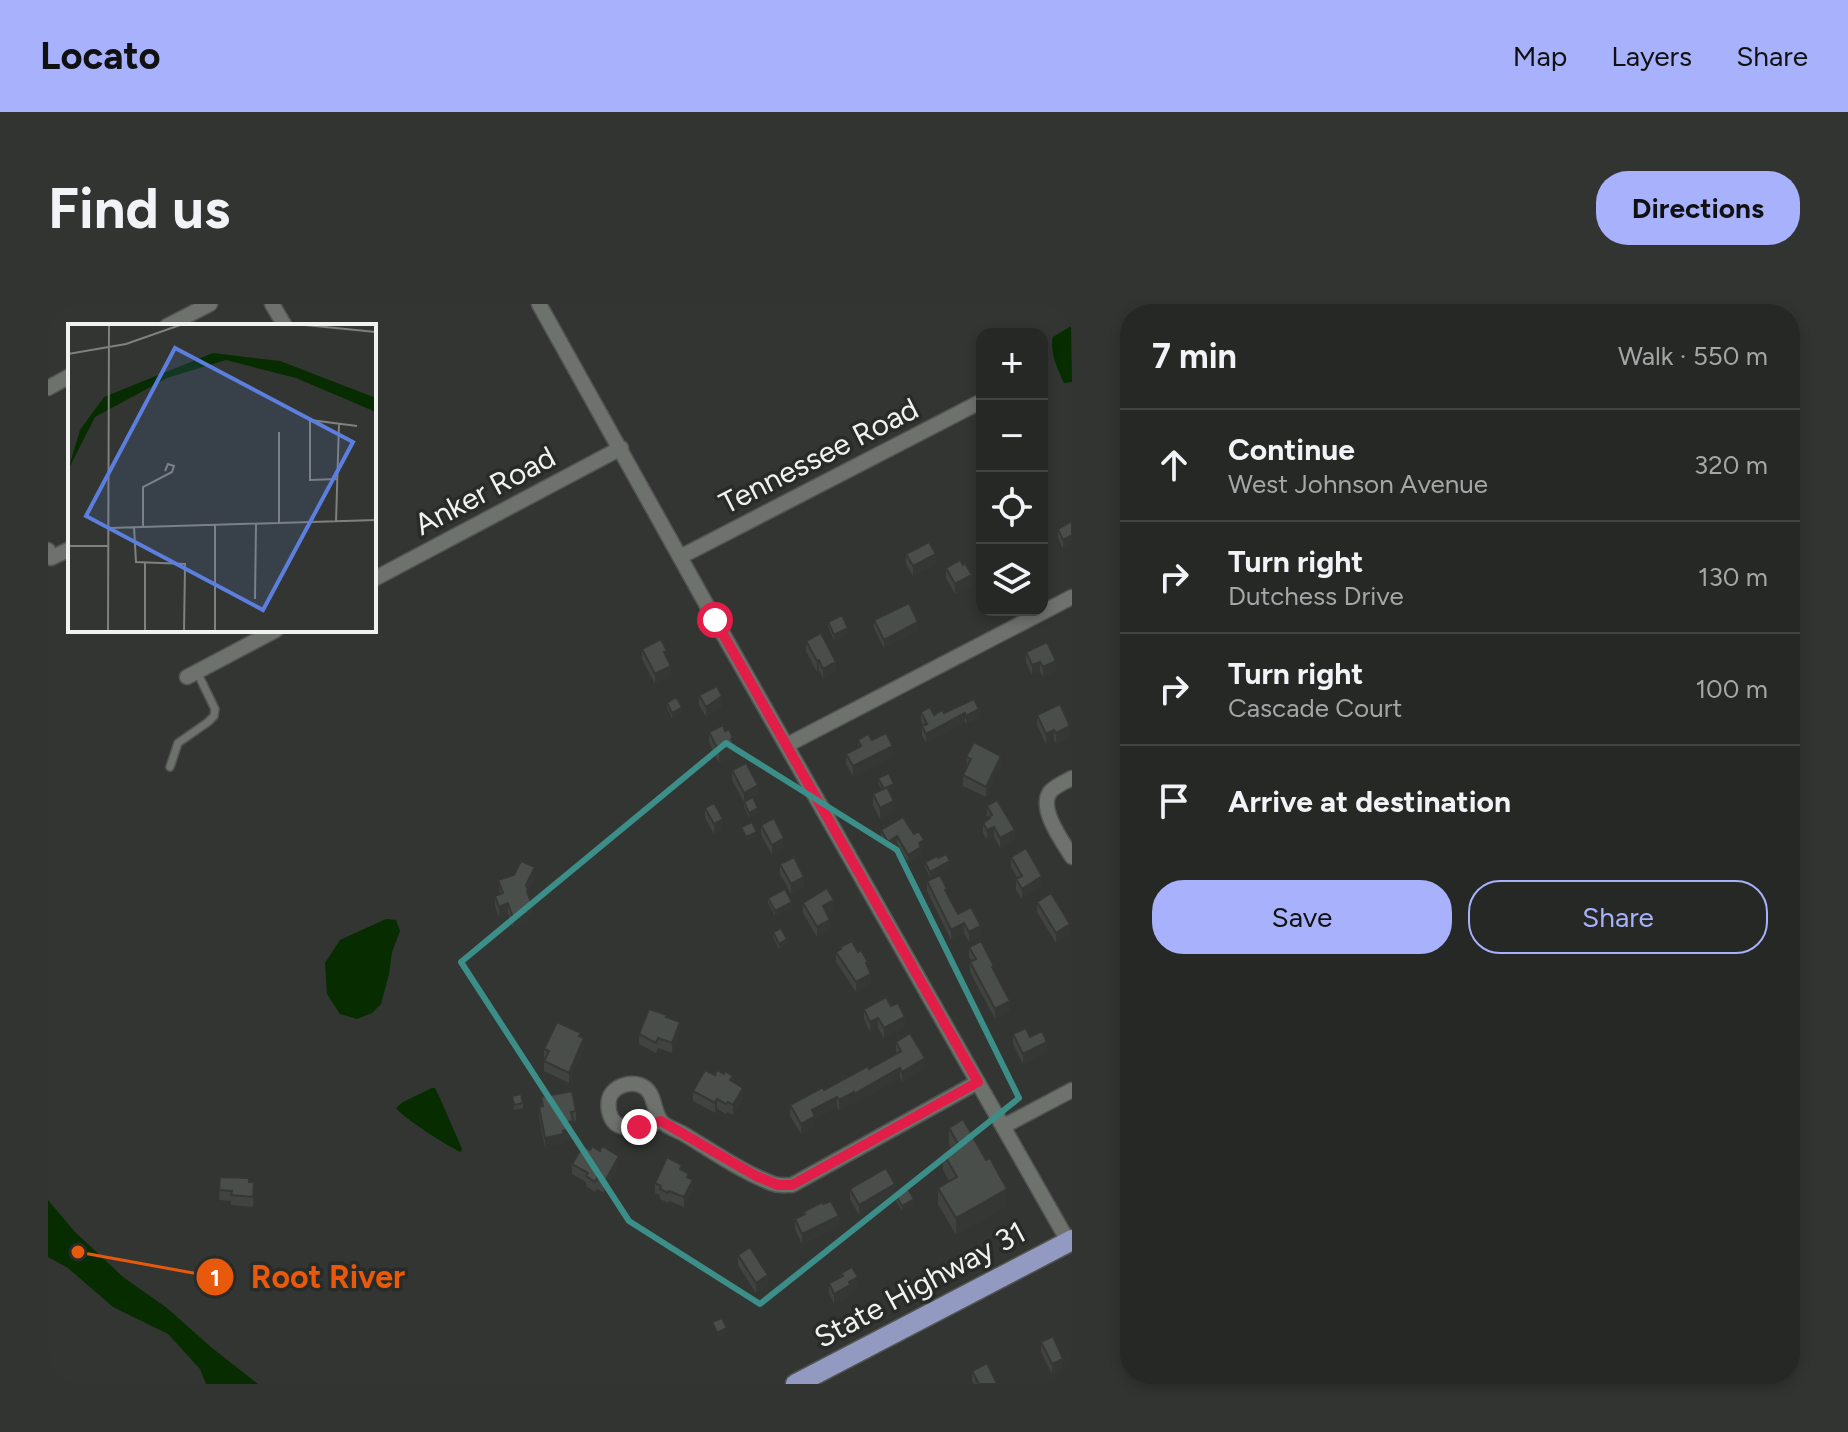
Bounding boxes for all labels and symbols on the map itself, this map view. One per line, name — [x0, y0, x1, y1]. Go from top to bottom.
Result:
inset map — [68, 324, 376, 632]
street label: Tennessee Road — [713, 390, 924, 522]
street label: Anker Road — [408, 438, 562, 543]
route start — [697, 602, 733, 638]
route end — [621, 1109, 657, 1145]
street label: State Highway 31 — [808, 1213, 1032, 1356]
callout: Root River — [195, 1249, 421, 1305]
text: Root River — [251, 1258, 405, 1296]
text: 1 — [210, 1263, 220, 1292]

